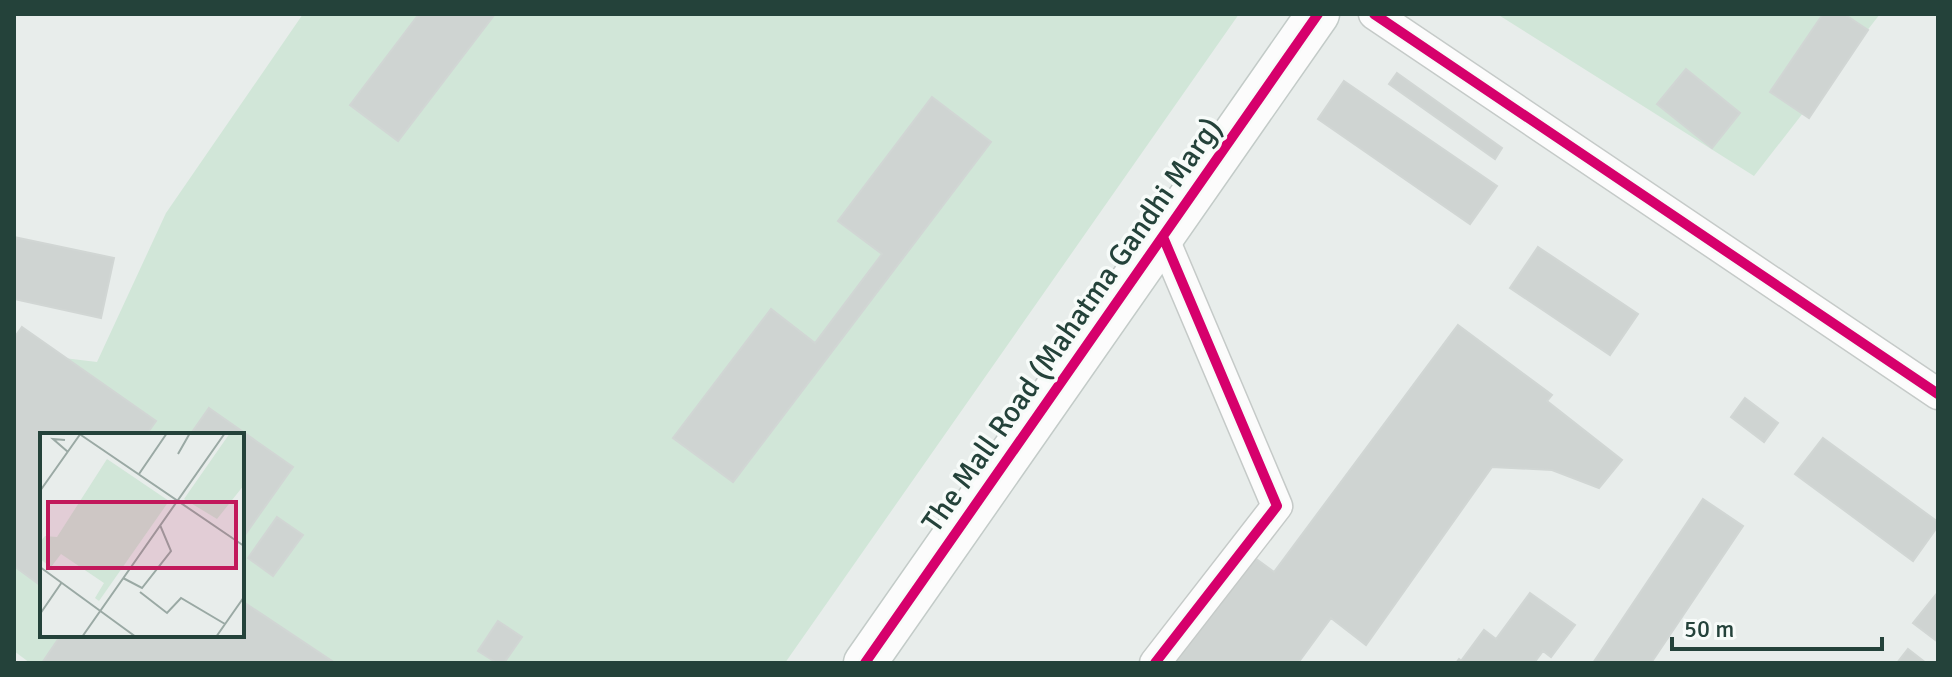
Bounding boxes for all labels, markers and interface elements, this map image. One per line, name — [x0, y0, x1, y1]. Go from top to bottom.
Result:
street label: The Mall Road (Mahatma Gandhi Marg) — [914, 111, 1230, 539]
inset map — [40, 433, 244, 637]
scale bar — [1672, 601, 1882, 651]
text: 50 m — [1684, 614, 1734, 644]

